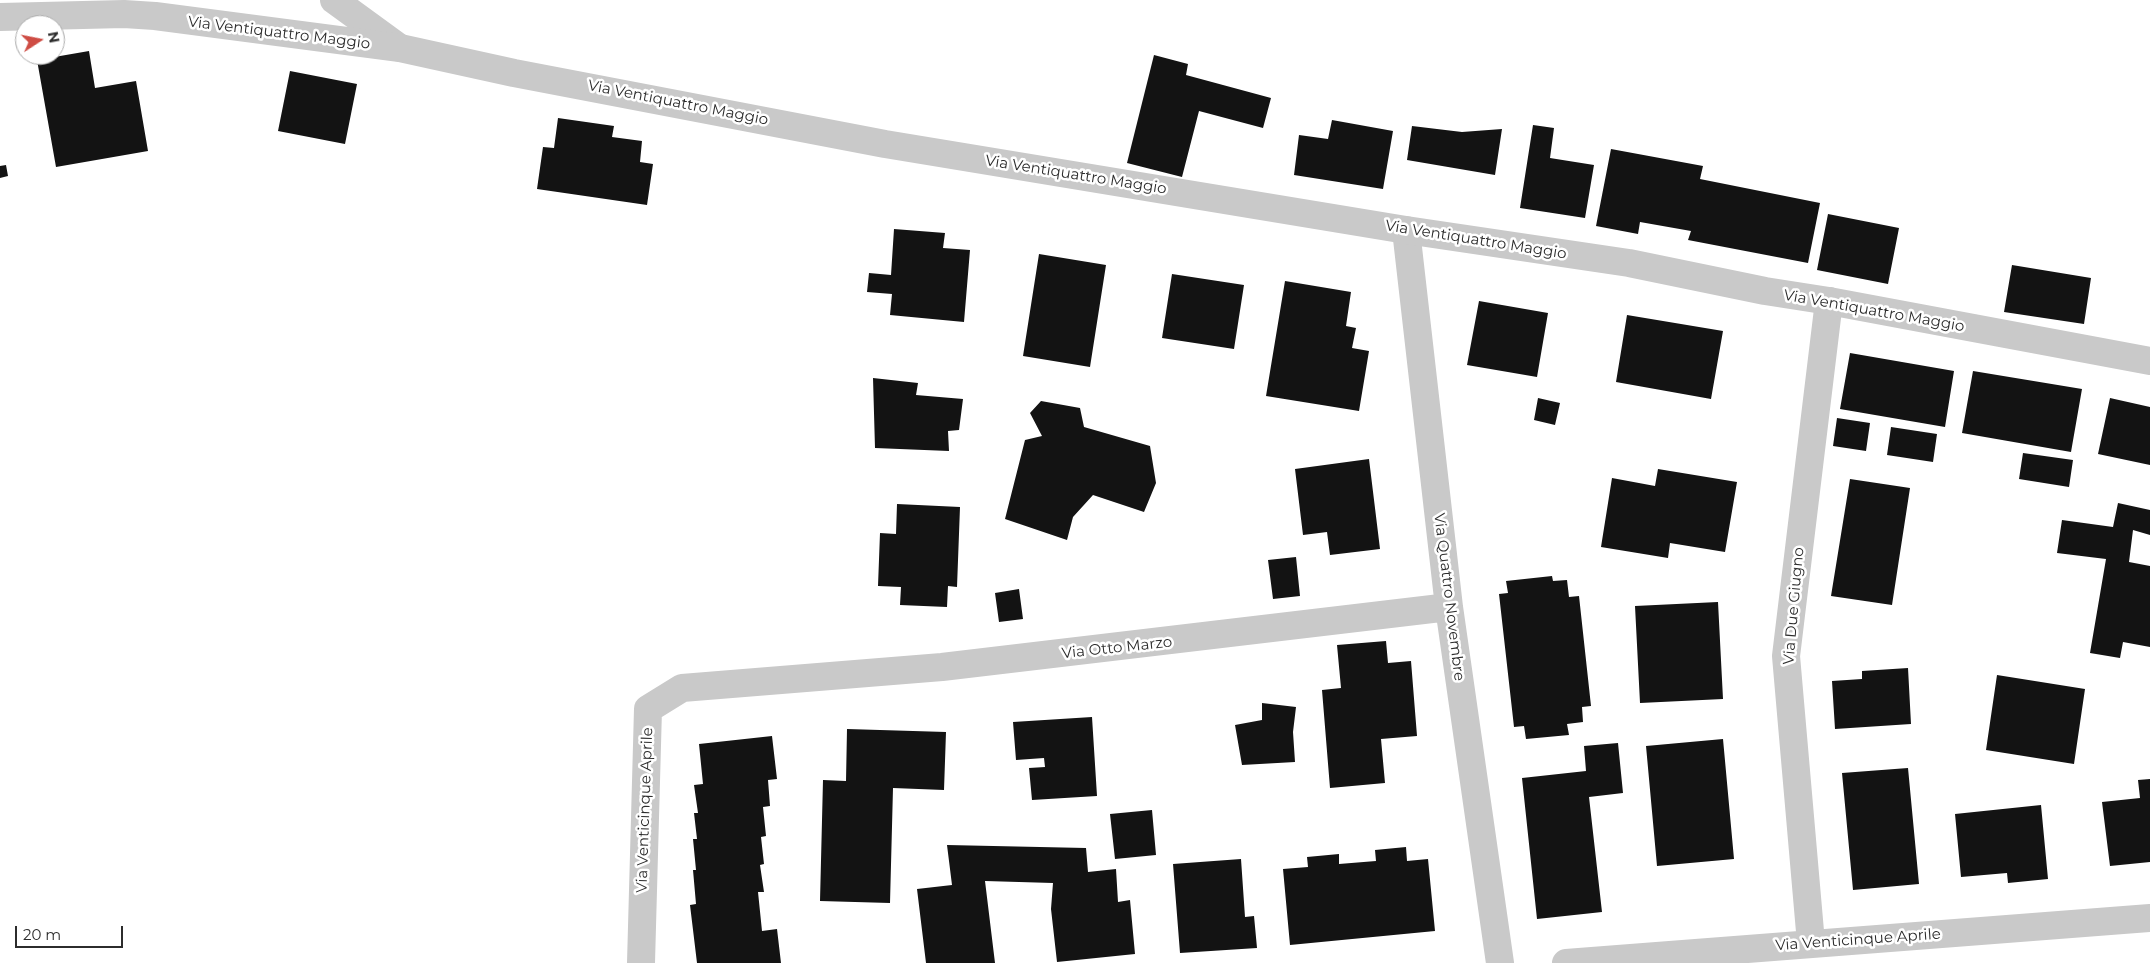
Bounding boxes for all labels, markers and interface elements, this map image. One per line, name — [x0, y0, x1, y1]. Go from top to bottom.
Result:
street label: Via Ventiquattro Maggio — [187, 13, 371, 53]
north arrow — [15, 15, 65, 65]
text: N — [44, 30, 64, 45]
street label: Via Ventiquattro Maggio — [586, 77, 770, 129]
street label: Via Ventiquattro Maggio — [984, 152, 1168, 198]
street label: Via Ventiquattro Maggio — [1384, 217, 1568, 263]
street label: Via Ventiquattro Maggio — [1782, 286, 1966, 336]
street label: Via Quattro Novembre — [1430, 512, 1468, 682]
street label: Via Due Giugno — [1780, 546, 1808, 666]
street label: Via Otto Marzo — [1061, 633, 1173, 663]
street label: Via Venticinque Aprile — [633, 727, 657, 893]
scale bar — [18, 916, 125, 948]
text: 20 m — [23, 925, 61, 944]
street label: Via Venticinque Aprile — [1775, 925, 1941, 955]

